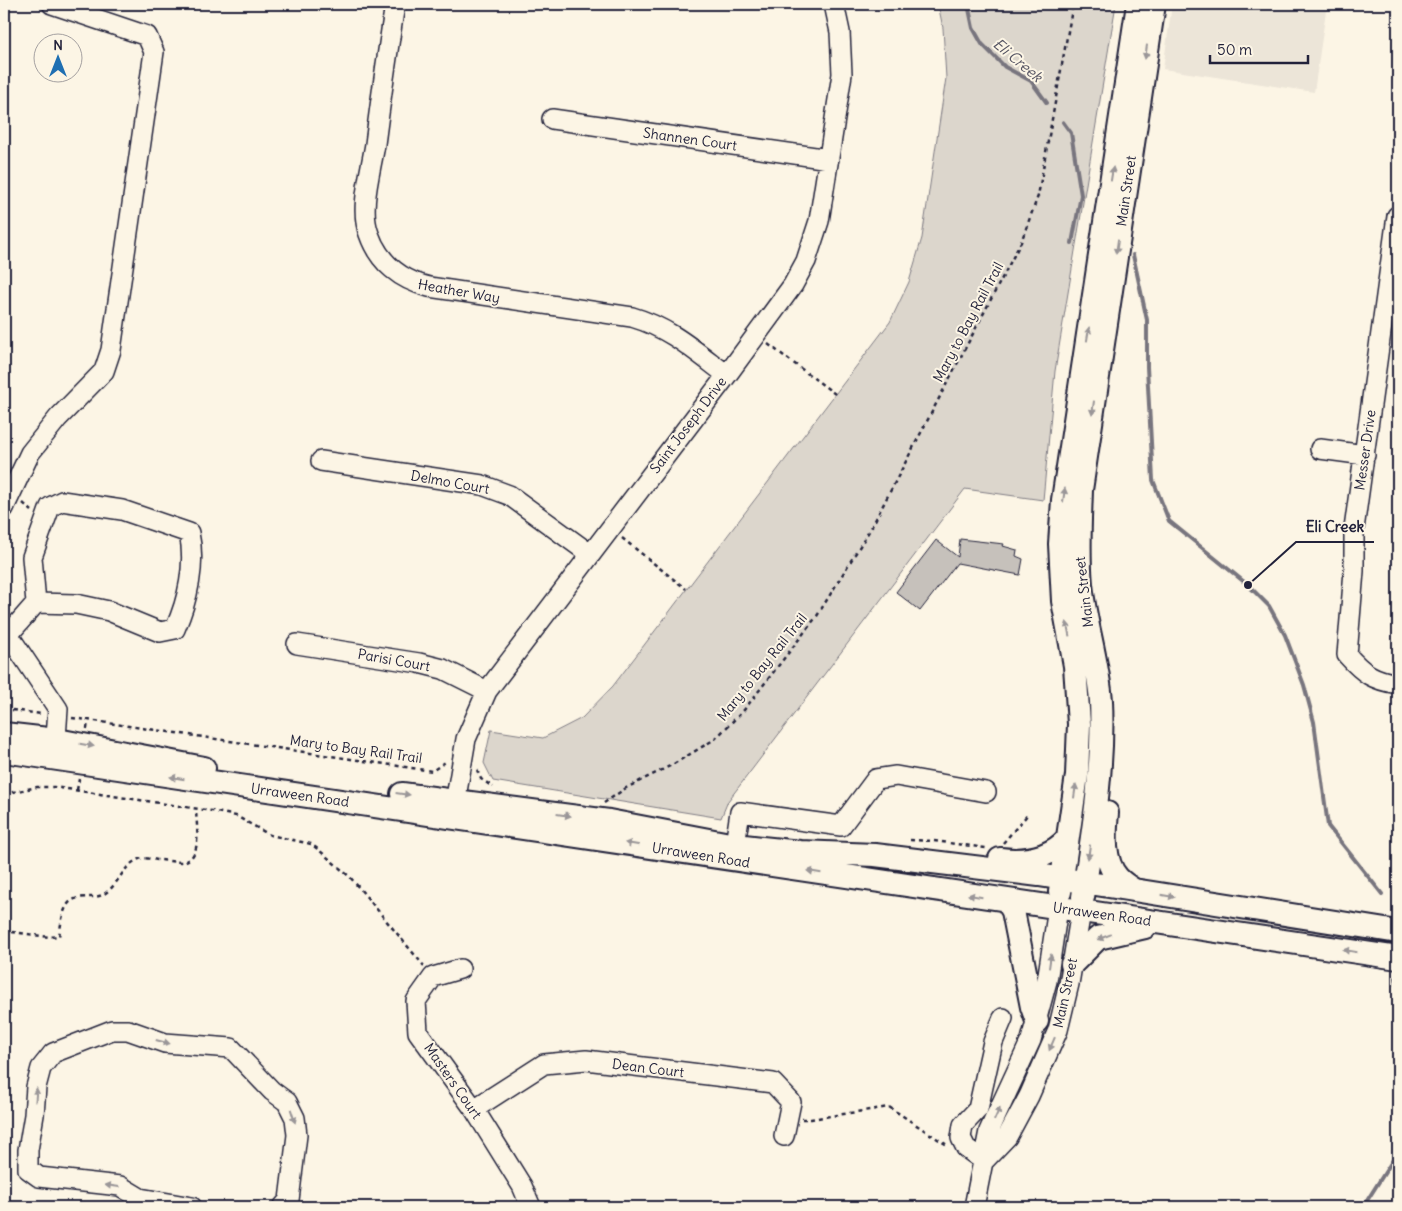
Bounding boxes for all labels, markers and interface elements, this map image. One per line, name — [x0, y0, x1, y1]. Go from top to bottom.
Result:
north arrow — [32, 32, 82, 82]
scale bar — [1210, 32, 1307, 64]
water label: Eli Creek — [990, 34, 1047, 87]
text: N — [53, 36, 63, 54]
text: 50 m — [1217, 40, 1252, 59]
one-way arrow — [1142, 44, 1150, 60]
street label: Shannen Court — [642, 124, 738, 155]
street label: Main Street — [1112, 154, 1140, 228]
one-way arrow — [1108, 165, 1116, 181]
one-way arrow — [1113, 240, 1121, 256]
street label: Mary to Bay Rail Trail — [929, 259, 1007, 385]
street label: Heather Way — [417, 275, 501, 307]
one-way arrow — [1084, 326, 1092, 342]
street label: Saint Joseph Drive — [646, 373, 730, 477]
one-way arrow — [1089, 400, 1097, 416]
street label: Messer Drive — [1350, 409, 1380, 491]
street label: Delmo Court — [409, 466, 491, 498]
one-way arrow — [1060, 487, 1068, 503]
callout: Eli Creek — [1296, 512, 1374, 542]
text: Eli Creek — [1306, 517, 1365, 536]
street label: Main Street — [1071, 555, 1097, 628]
street label: Mary to Bay Rail Trail — [713, 610, 811, 724]
one-way arrow — [1064, 621, 1072, 637]
street label: Parisi Court — [356, 645, 432, 675]
street label: Mary to Bay Rail Trail — [289, 731, 423, 767]
one-way arrow — [79, 742, 95, 750]
one-way arrow — [169, 774, 185, 782]
street label: Urraween Road — [250, 779, 350, 811]
one-way arrow — [1071, 782, 1079, 798]
one-way arrow — [395, 790, 411, 798]
one-way arrow — [556, 811, 572, 819]
street label: Urraween Road — [651, 838, 751, 872]
one-way arrow — [624, 840, 640, 848]
one-way arrow — [1085, 844, 1093, 860]
one-way arrow — [806, 868, 822, 876]
one-way arrow — [967, 892, 983, 900]
one-way arrow — [1160, 892, 1176, 900]
street label: Urraween Road — [1052, 898, 1152, 930]
one-way arrow — [1096, 934, 1111, 941]
one-way arrow — [1342, 947, 1358, 955]
one-way arrow — [1046, 953, 1054, 969]
street label: Main Street — [1049, 956, 1081, 1030]
one-way arrow — [1048, 1037, 1056, 1052]
one-way arrow — [155, 1038, 170, 1046]
street label: Masters Court — [420, 1040, 486, 1123]
street label: Dean Court — [611, 1055, 685, 1081]
one-way arrow — [32, 1086, 40, 1102]
one-way arrow — [993, 1107, 1001, 1121]
one-way arrow — [289, 1109, 297, 1124]
one-way arrow — [104, 1182, 120, 1190]

